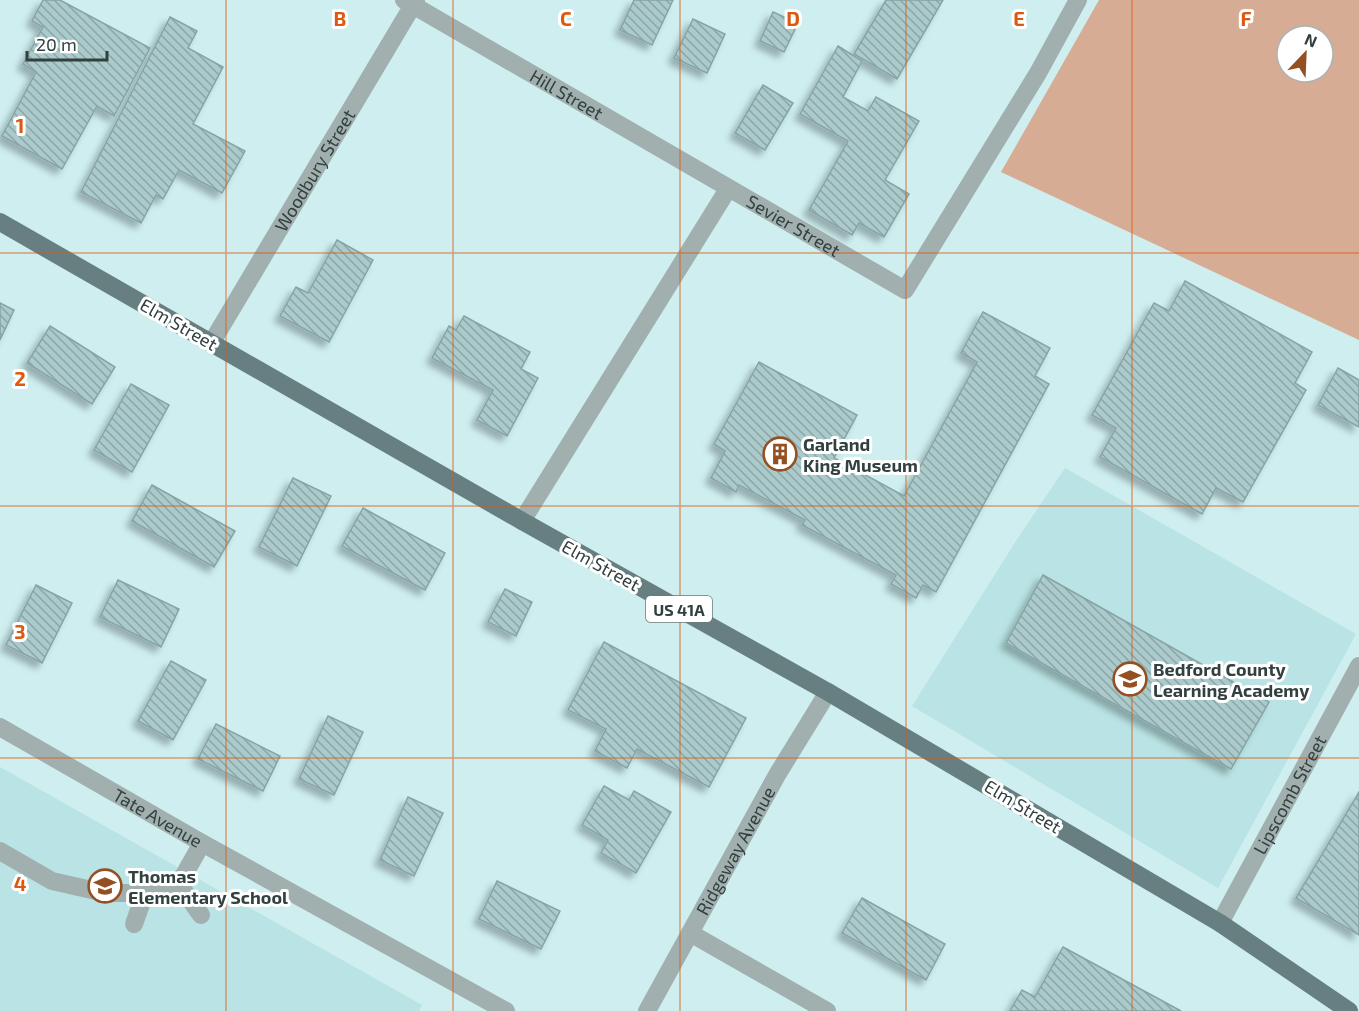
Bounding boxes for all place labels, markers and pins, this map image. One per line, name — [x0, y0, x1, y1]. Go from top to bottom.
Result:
place label: Garland King Museum — [803, 433, 918, 476]
building icon: Garland King Museum — [762, 436, 798, 472]
place label: Bedford County Learning Academy — [1153, 658, 1310, 701]
school or university icon: Bedford County Learning Academy — [1112, 661, 1148, 697]
place label: Thomas Elementary School — [128, 865, 288, 908]
school or university icon: Thomas Elementary School — [87, 868, 123, 904]

